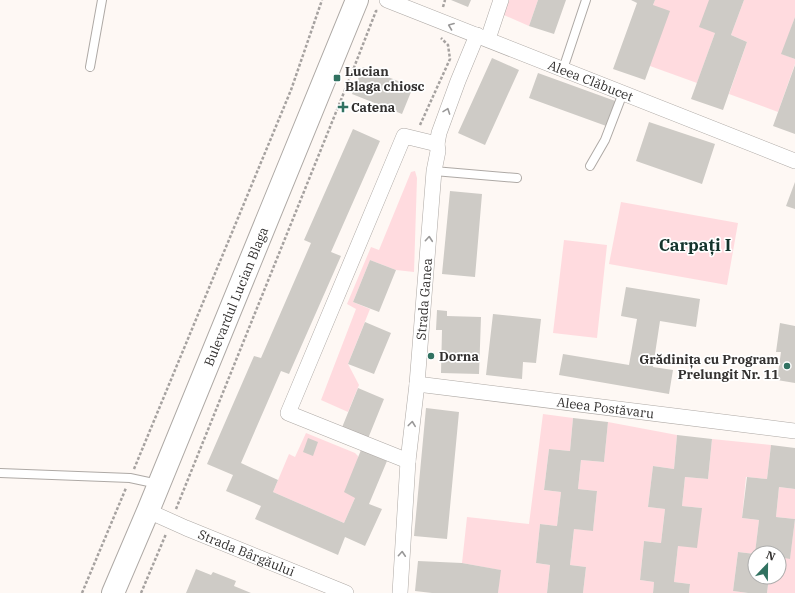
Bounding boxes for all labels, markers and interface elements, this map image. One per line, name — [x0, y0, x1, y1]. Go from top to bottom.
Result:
one-way arrow — [448, 22, 455, 30]
street label: Aleea Clăbucet — [546, 56, 636, 105]
place label: Lucian Blaga chiosc — [345, 63, 425, 95]
marker: Lucian Blaga chiosc — [332, 73, 342, 83]
place label: Catena — [351, 99, 396, 116]
marker: Catena — [338, 102, 348, 112]
one-way arrow — [442, 108, 451, 115]
street label: Bulevardul Lucian Blaga — [200, 224, 272, 369]
district label: Carpați I — [659, 234, 731, 256]
one-way arrow — [424, 236, 433, 242]
street label: Strada Ganea — [412, 257, 436, 341]
place label: Dorna — [439, 348, 479, 365]
marker: Dorna — [426, 351, 436, 361]
place label: Grădiniţa cu Program Prelungit Nr. 11 — [639, 351, 779, 383]
marker: Grădiniţa cu Program Prelungit Nr. 11 — [782, 361, 792, 371]
street label: Aleea Postăvaru — [556, 393, 655, 422]
one-way arrow — [407, 421, 416, 428]
street label: Strada Bârgăului — [196, 525, 297, 580]
north arrow — [747, 545, 787, 585]
text: N — [764, 548, 778, 564]
one-way arrow — [398, 551, 407, 557]

